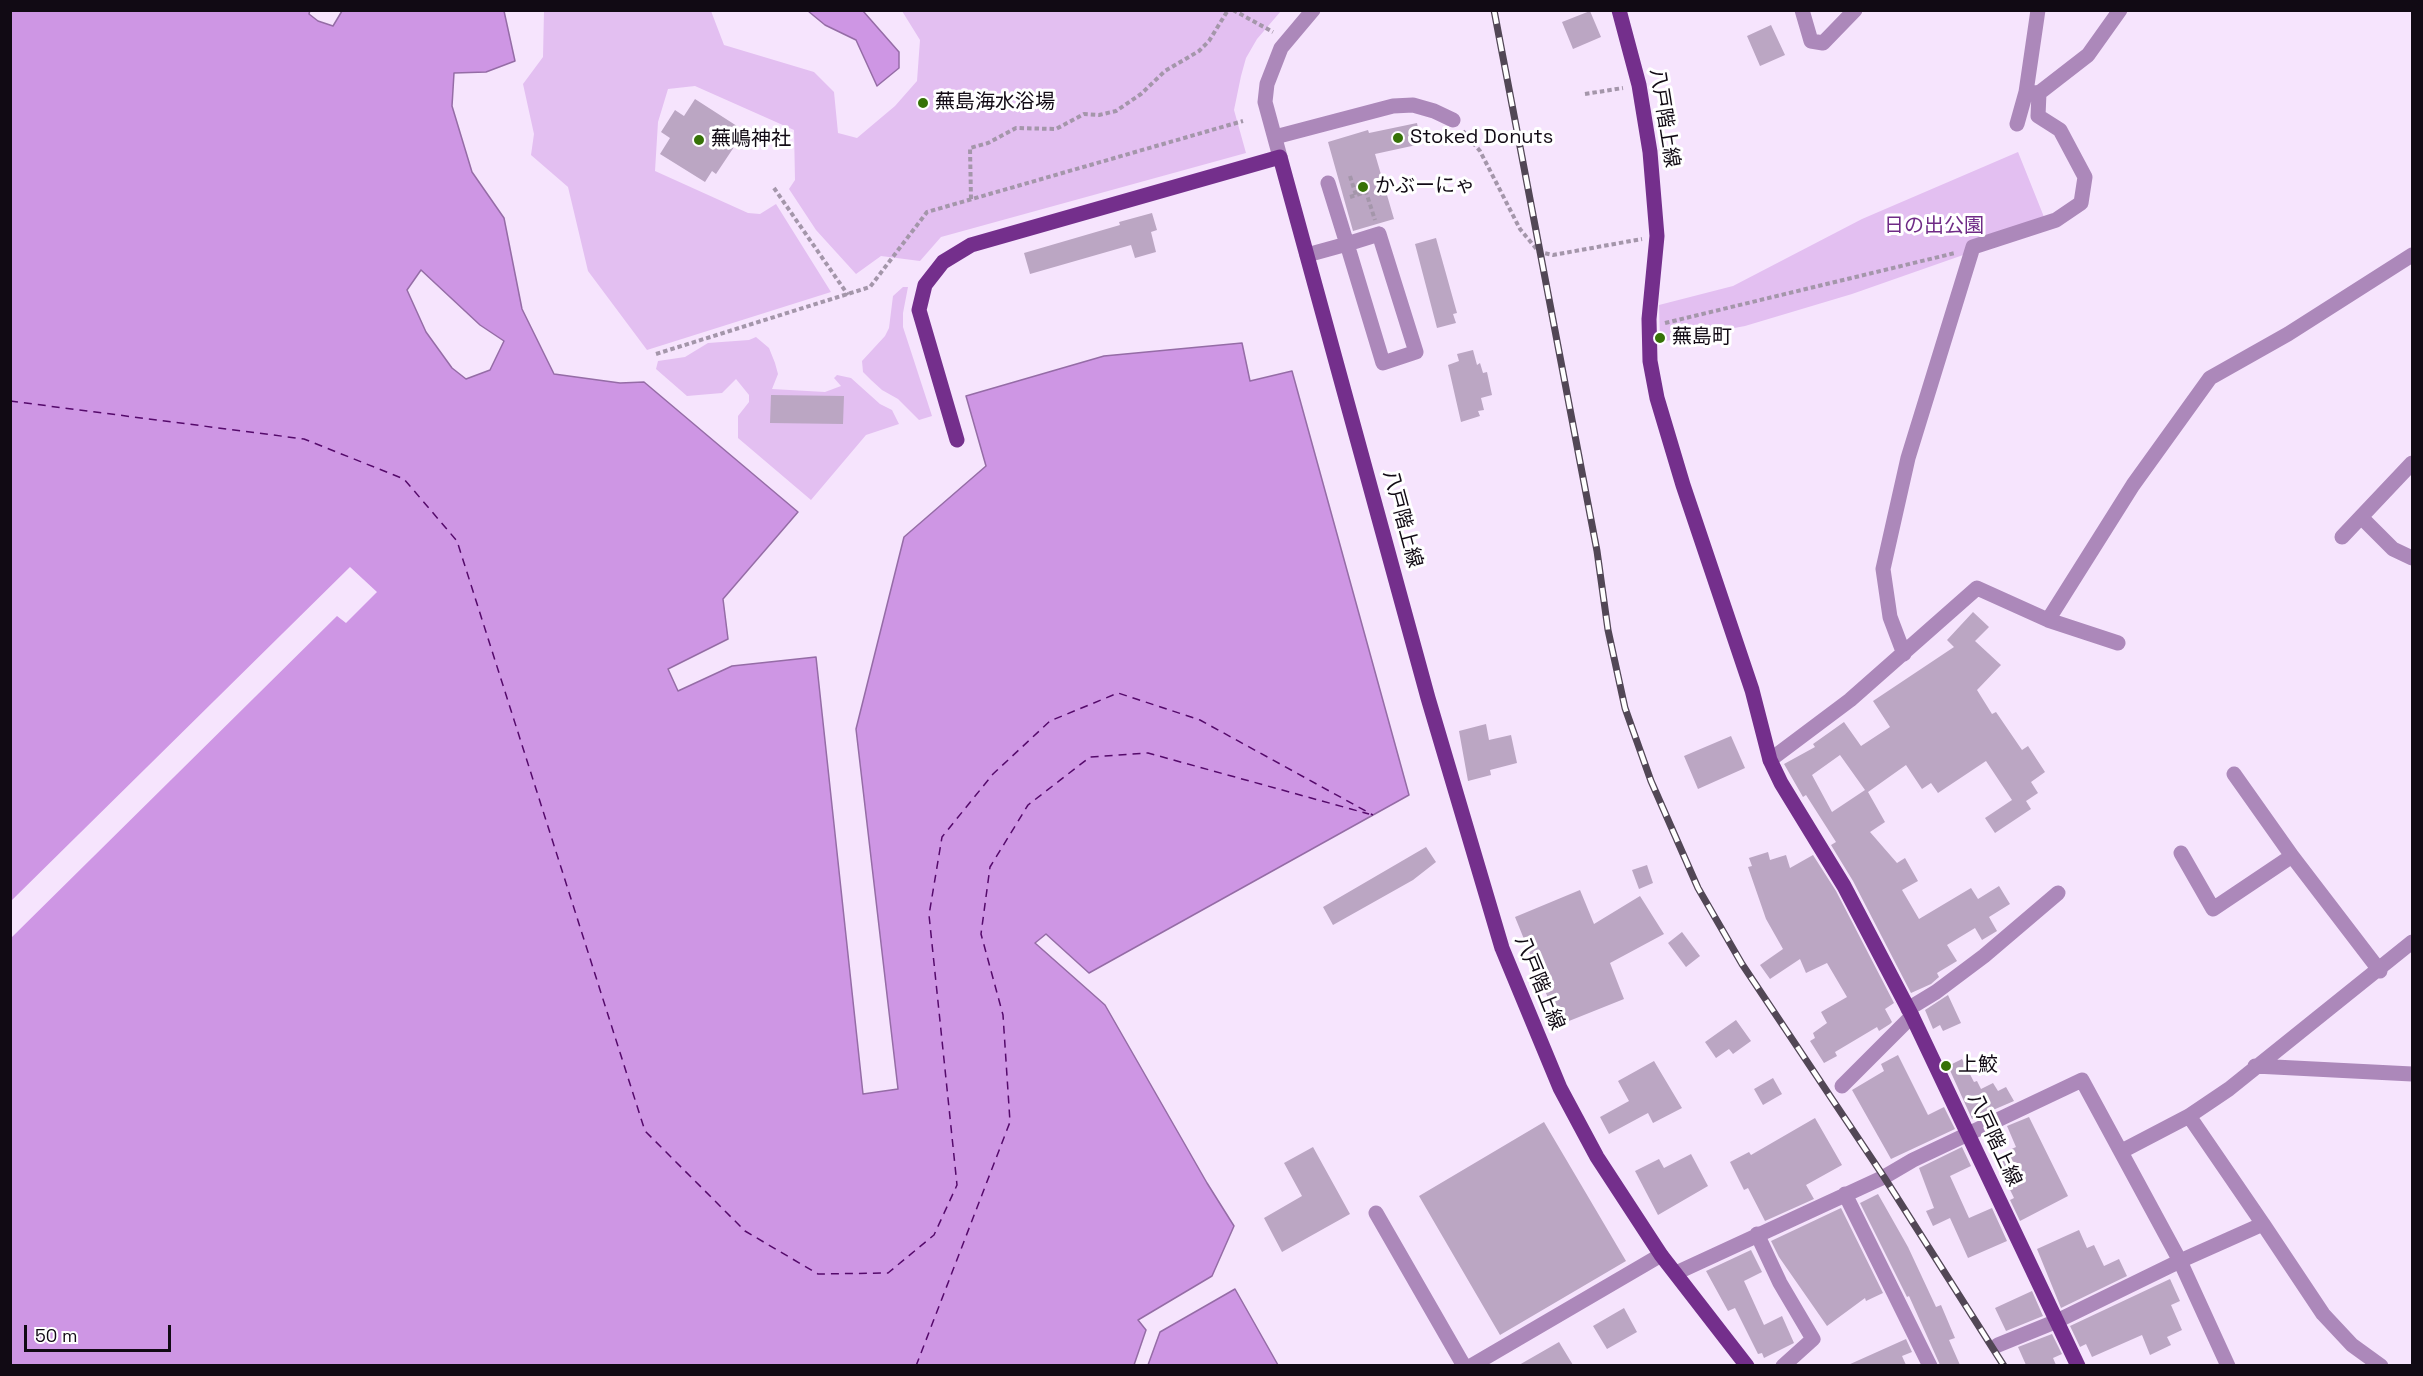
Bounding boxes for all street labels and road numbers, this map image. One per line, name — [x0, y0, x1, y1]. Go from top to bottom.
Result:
street label: 八戸階上線 — [1644, 67, 1684, 169]
street label: 八戸階上線 — [1377, 468, 1427, 570]
street label: 八戸階上線 — [1509, 932, 1569, 1034]
street label: 八戸階上線 — [1962, 1090, 2026, 1190]

